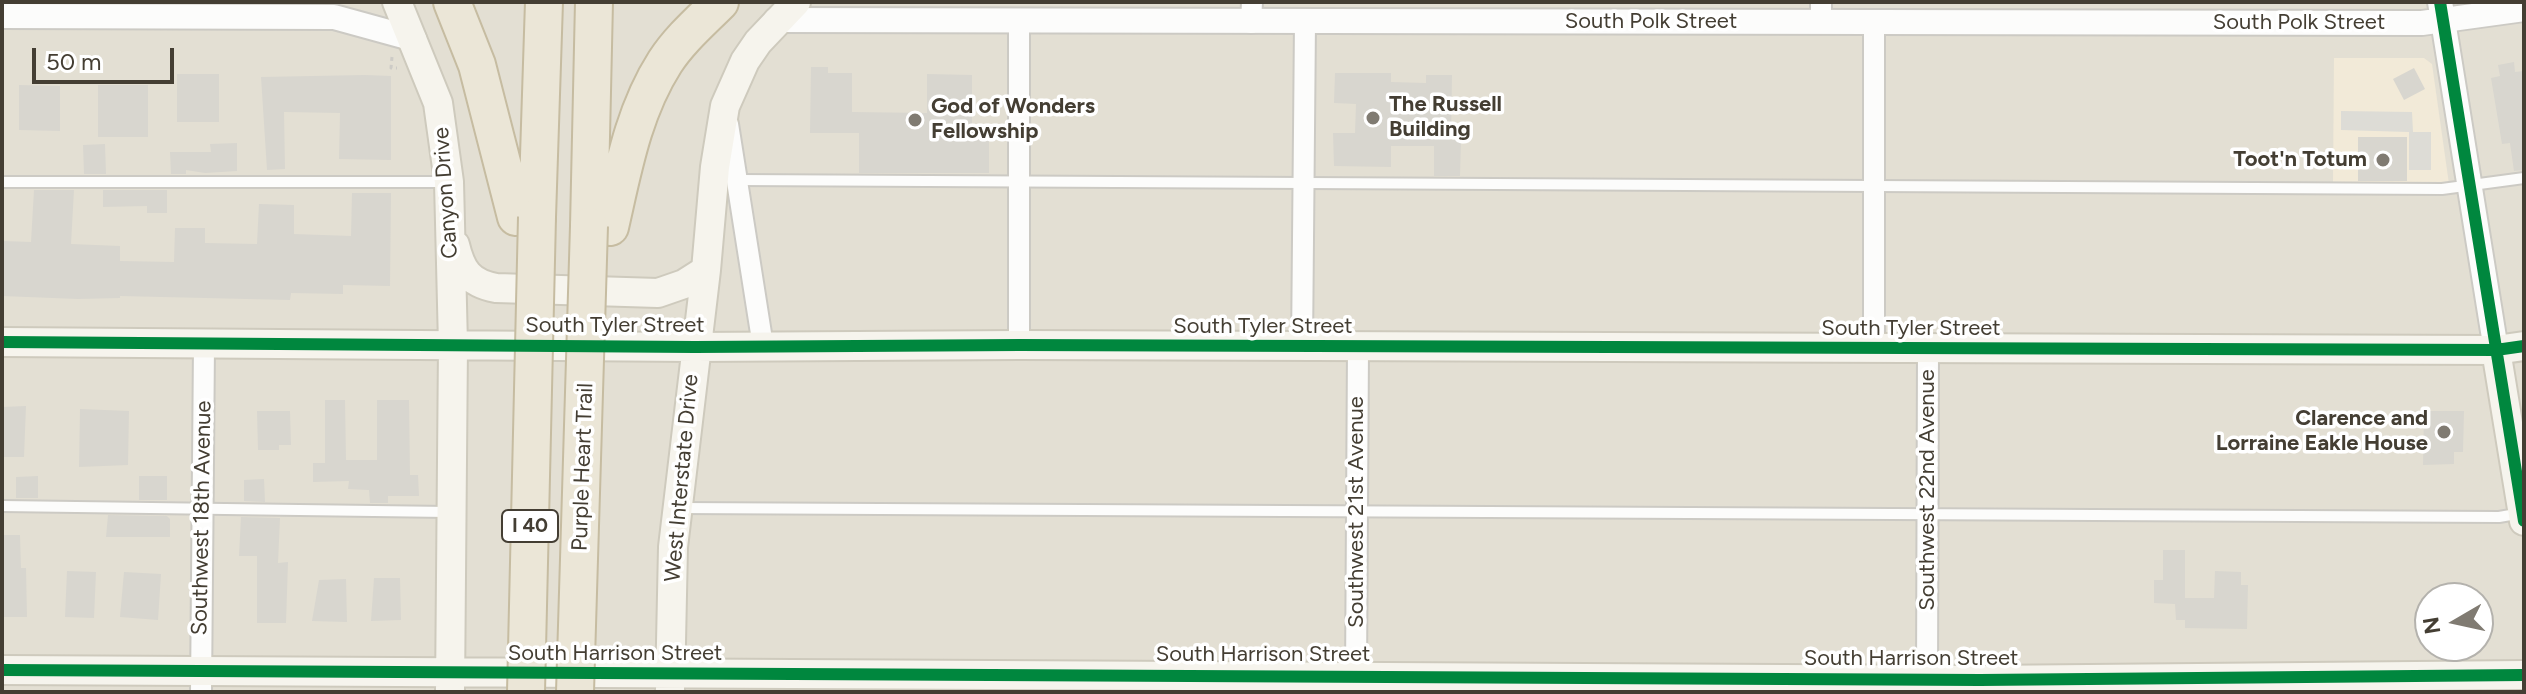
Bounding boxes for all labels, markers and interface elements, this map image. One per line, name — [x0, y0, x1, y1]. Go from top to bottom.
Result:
street label: South Polk Street — [1565, 9, 1737, 35]
street label: South Polk Street — [2213, 10, 2385, 36]
scale bar — [36, 32, 178, 82]
text: 50 m — [46, 47, 102, 76]
place label: The Russell Building — [1389, 92, 1502, 144]
place label: God of Wonders Fellowship — [931, 94, 1095, 146]
marker: The Russell Building — [1364, 109, 1382, 127]
marker: God of Wonders Fellowship — [906, 111, 924, 129]
street label: Canyon Drive — [428, 126, 464, 260]
place label: Toot'n Totum — [2233, 147, 2367, 173]
marker: Toot'n Totum — [2374, 151, 2392, 169]
street label: South Tyler Street — [525, 313, 705, 339]
street label: South Tyler Street — [1173, 314, 1353, 340]
street label: South Tyler Street — [1821, 316, 2001, 342]
street label: Southwest 22nd Avenue — [1915, 369, 1941, 611]
street label: West Interstate Drive — [660, 373, 704, 583]
street label: Purple Heart Trail — [567, 382, 599, 552]
street label: Southwest 21st Avenue — [1344, 396, 1370, 628]
street label: Southwest 18th Avenue — [187, 400, 217, 636]
place label: Clarence and Lorraine Eakle House — [2216, 406, 2428, 458]
marker: Clarence and Lorraine Eakle House — [2435, 423, 2453, 441]
road number: I 40 — [502, 510, 558, 542]
north arrow — [2414, 582, 2494, 662]
text: N — [2417, 615, 2446, 636]
street label: South Harrison Street — [508, 641, 722, 667]
street label: South Harrison Street — [1156, 642, 1370, 668]
street label: South Harrison Street — [1804, 646, 2018, 672]

